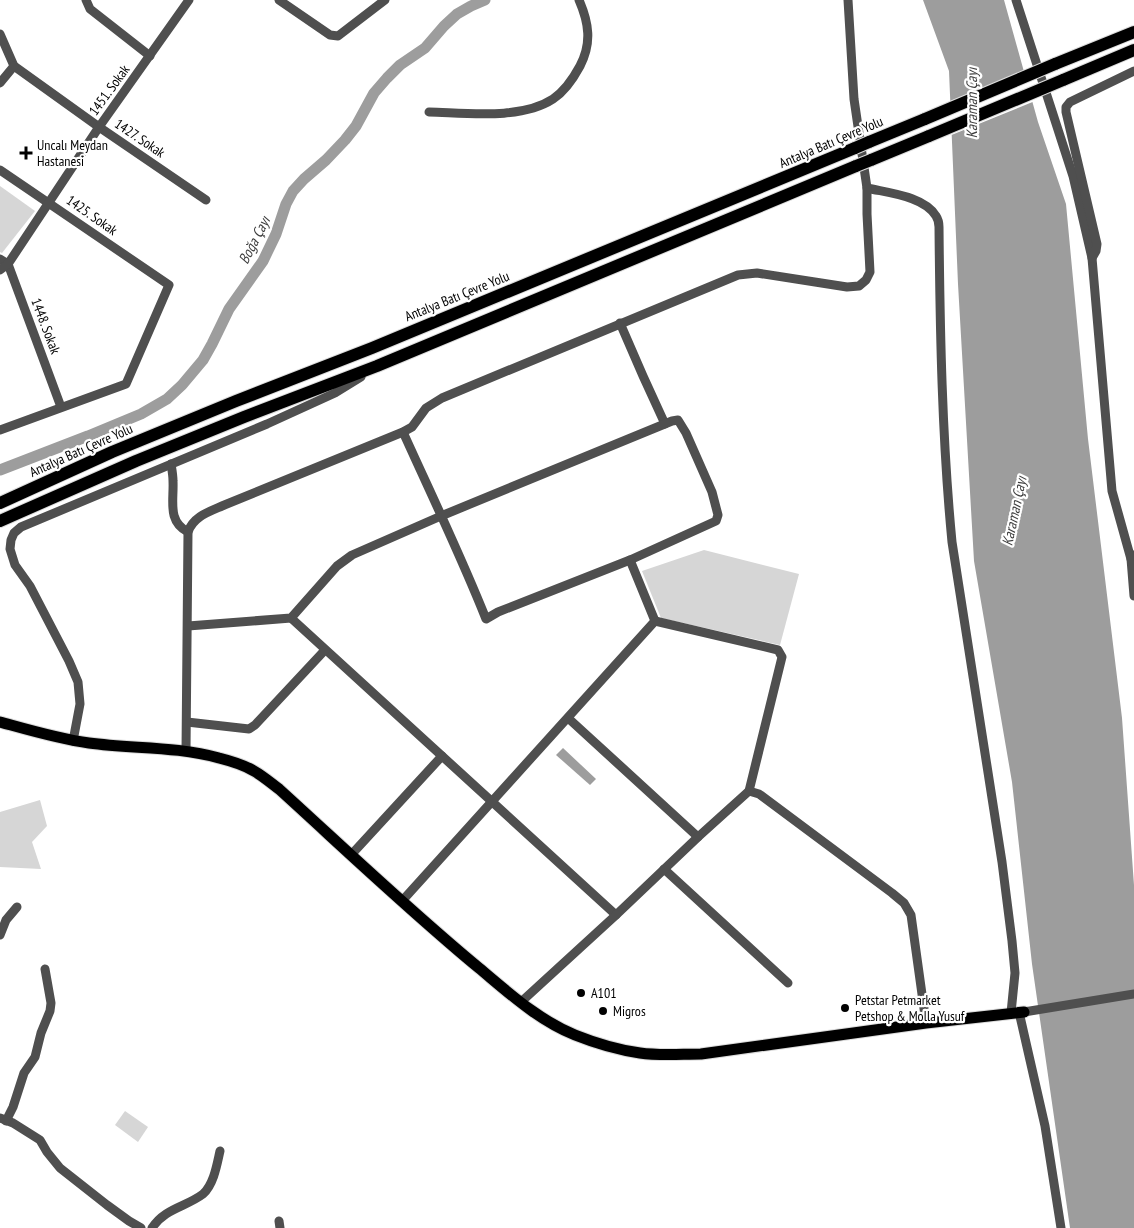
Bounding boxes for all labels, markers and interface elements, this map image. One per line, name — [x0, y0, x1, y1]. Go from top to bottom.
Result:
street label: 1451. Sokak — [85, 61, 134, 119]
water label: Karaman Çayı — [962, 66, 981, 138]
street label: Antalya Batı Çevre Yolu — [776, 112, 886, 172]
street label: 1427. Sokak — [111, 115, 169, 162]
place label: Uncalı Meydan Hastanesi — [37, 136, 108, 170]
marker: Uncalı Meydan Hastanesi — [19, 146, 33, 160]
street label: 1425. Sokak — [63, 191, 121, 239]
water label: Boğa Çayı — [234, 212, 275, 267]
street label: Antalya Batı Çevre Yolu — [402, 267, 512, 325]
street label: 1448. Sokak — [27, 296, 65, 357]
street label: Antalya Batı Çevre Yolu — [26, 419, 136, 481]
water label: Karaman Çayı — [997, 473, 1031, 547]
place label: A101 — [591, 984, 617, 1002]
marker: A101 — [575, 987, 587, 999]
place label: Petstar Petmarket Petshop & Molla Yusuf — [855, 991, 965, 1025]
place label: Migros — [613, 1002, 646, 1020]
marker: Petstar Petmarket Petshop & Molla Yusuf — [839, 1002, 851, 1014]
marker: Migros — [597, 1005, 609, 1017]

